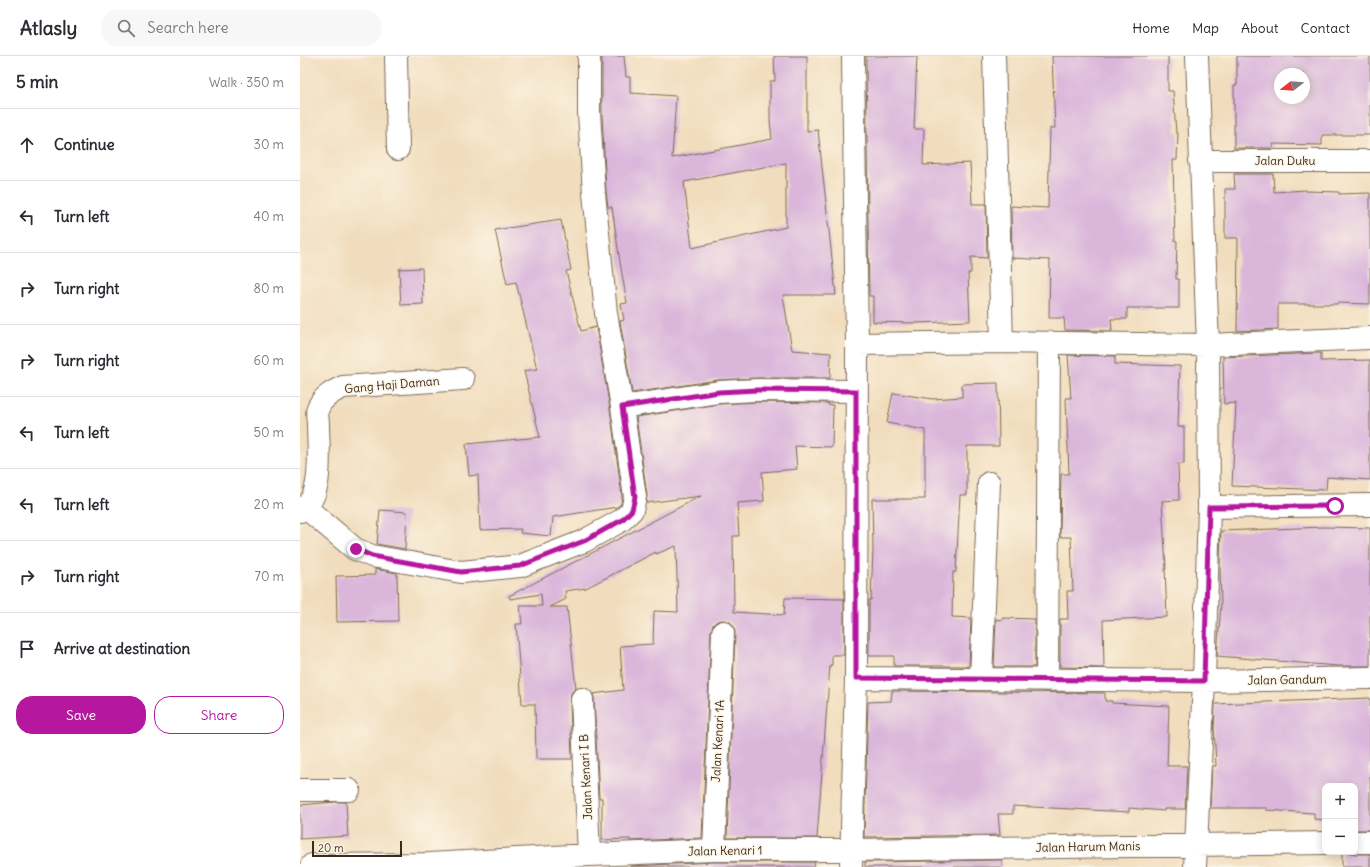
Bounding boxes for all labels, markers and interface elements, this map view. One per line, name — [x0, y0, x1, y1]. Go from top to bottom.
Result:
search box — [101, 10, 381, 46]
text: Atlasly — [20, 16, 77, 40]
icon: search — [115, 17, 137, 39]
text: Search here — [147, 18, 229, 37]
text: Home — [1132, 19, 1170, 37]
text: Map — [1192, 19, 1219, 37]
text: About — [1241, 19, 1279, 37]
text: Contact — [1301, 19, 1350, 37]
north arrow — [1274, 68, 1310, 104]
text: 5 min — [16, 71, 58, 93]
text: Walk · 350 m — [209, 74, 284, 91]
icon: ahead — [16, 134, 38, 156]
text: Continue — [54, 135, 115, 154]
text: 30 m — [254, 136, 284, 153]
street label: Jalan Duku — [1255, 153, 1315, 168]
icon: left — [16, 206, 38, 228]
text: Turn left — [54, 207, 109, 226]
text: 40 m — [253, 208, 284, 225]
icon: right — [16, 278, 38, 300]
text: Turn right — [54, 279, 119, 298]
text: 80 m — [253, 280, 284, 297]
icon: right — [16, 350, 38, 372]
text: Turn right — [54, 351, 119, 370]
text: 60 m — [253, 352, 284, 369]
street label: Gang Haji Daman — [344, 373, 440, 396]
icon: left — [16, 422, 38, 444]
text: Turn left — [54, 423, 109, 442]
text: 50 m — [253, 424, 284, 441]
icon: left — [16, 494, 38, 516]
text: Turn left — [54, 495, 109, 514]
text: 20 m — [254, 496, 284, 513]
route start — [1326, 497, 1344, 515]
route end — [347, 540, 365, 558]
icon: right — [16, 566, 38, 588]
text: Turn right — [54, 567, 119, 586]
text: 70 m — [255, 568, 284, 585]
icon: arrive — [16, 638, 38, 660]
text: Arrive at destination — [54, 639, 190, 658]
street label: Jalan Gandum — [1247, 671, 1327, 688]
button: Save — [16, 696, 146, 734]
button: Share — [154, 696, 284, 734]
street label: Jalan Kenari 1A — [708, 699, 727, 783]
street label: Jalan Kenari I B — [576, 734, 595, 820]
map controls — [1322, 783, 1358, 855]
button: + — [1322, 783, 1358, 819]
button: − — [1322, 819, 1358, 855]
street label: Jalan Harum Manis — [1036, 838, 1140, 855]
scale bar — [312, 839, 402, 858]
text: 20 m — [318, 841, 344, 855]
street label: Jalan Kenari 1 — [687, 842, 763, 859]

